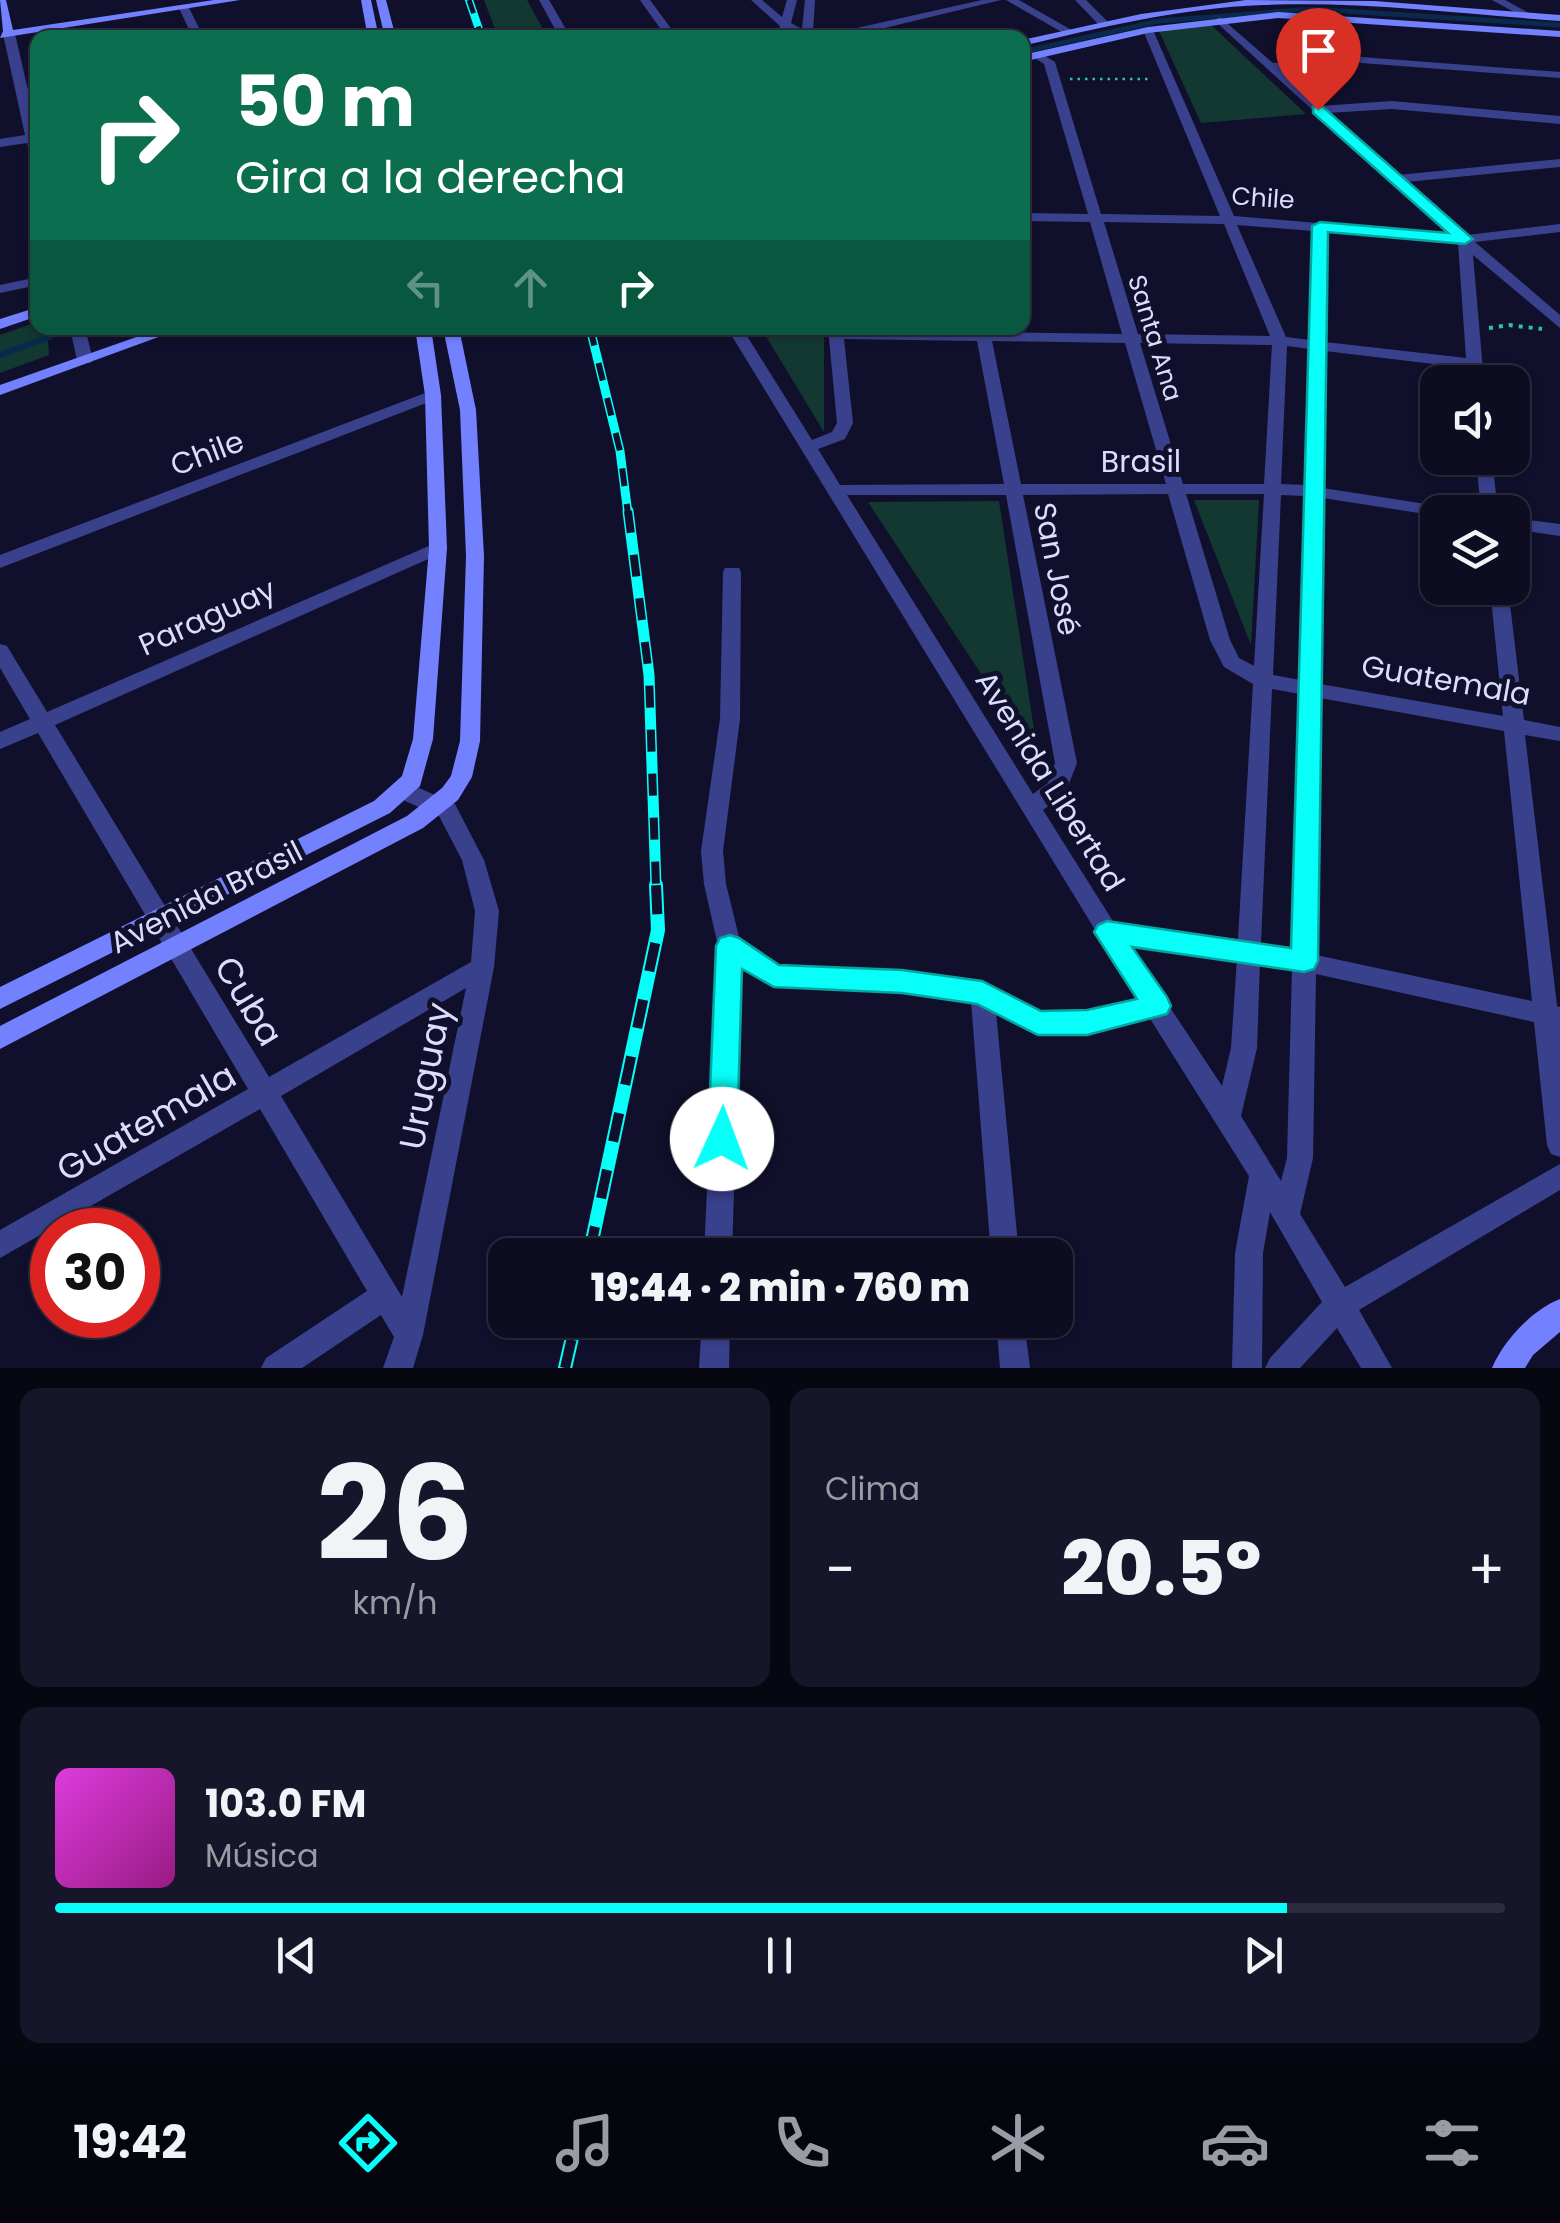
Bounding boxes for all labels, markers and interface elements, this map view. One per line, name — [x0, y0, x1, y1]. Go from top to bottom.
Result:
pin — [1276, 8, 1361, 111]
icon: arrive — [1291, 23, 1346, 78]
text: 50 m — [235, 52, 415, 151]
icon: right — [70, 70, 200, 200]
text: Gira a la derecha — [235, 146, 626, 209]
street label: Chile — [1230, 178, 1296, 218]
icon: left — [398, 260, 453, 315]
icon: ahead — [503, 260, 558, 315]
icon: right — [608, 260, 663, 315]
street label: Santa Ana — [1119, 271, 1191, 405]
map controls — [1420, 365, 1530, 605]
button: sound — [1420, 365, 1530, 475]
street label: Chile — [164, 419, 250, 487]
street label: Brasil — [1101, 440, 1181, 483]
button: layers — [1420, 495, 1530, 605]
street label: San José — [1023, 499, 1091, 639]
street label: Paraguay — [132, 568, 282, 666]
street label: Guatemala — [1358, 644, 1534, 716]
street label: Avenida Libertad — [965, 662, 1135, 900]
street label: Avenida Brasil — [102, 830, 310, 964]
street label: Cuba — [203, 947, 295, 1055]
street label: Uruguay — [387, 998, 463, 1154]
street label: Guatemala — [47, 1051, 245, 1193]
position arrow — [670, 1087, 774, 1191]
speed limit sign: 30 — [30, 1208, 160, 1338]
text: 19:44 · 2 min · 760 m — [591, 1261, 970, 1314]
text: 26 — [316, 1422, 474, 1605]
text: Clima — [825, 1466, 920, 1511]
text: 20.5° — [1062, 1516, 1261, 1621]
text: − — [825, 1531, 855, 1608]
text: + — [1467, 1531, 1505, 1608]
text: km/h — [352, 1580, 438, 1625]
text: 103.0 FM — [205, 1777, 366, 1830]
text: Música — [205, 1833, 319, 1878]
icon: previous — [269, 1928, 324, 1983]
icon: pause — [752, 1928, 807, 1983]
icon: next — [1236, 1928, 1291, 1983]
icon: directions — [333, 2108, 403, 2178]
icon: music — [550, 2108, 620, 2178]
icon: phone — [767, 2108, 837, 2178]
icon: climate — [983, 2108, 1053, 2178]
icon: car — [1200, 2108, 1270, 2178]
icon: filters — [1417, 2108, 1487, 2178]
text: 19:42 — [73, 2111, 187, 2174]

